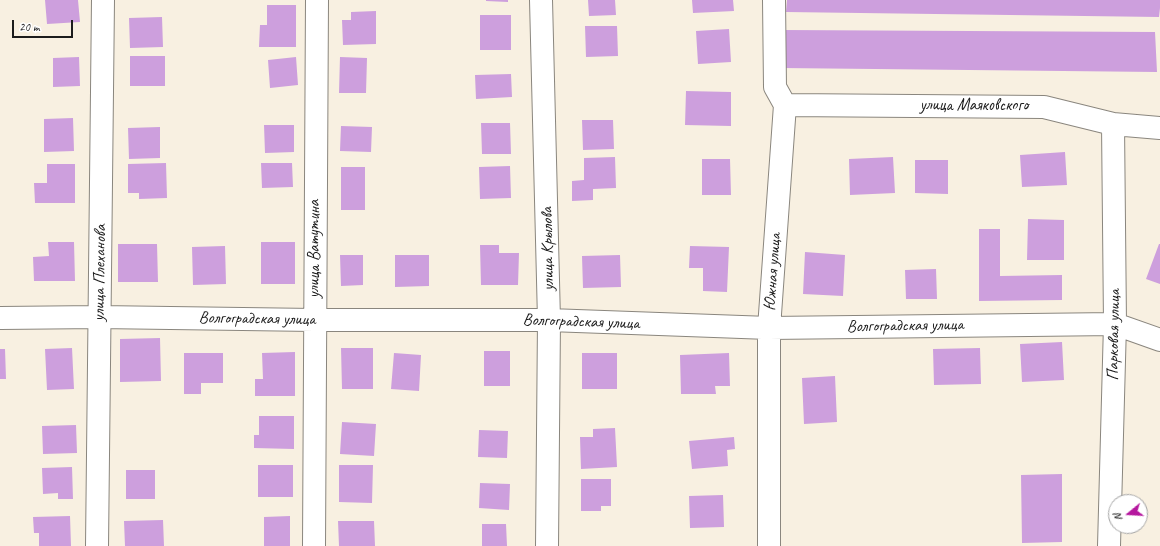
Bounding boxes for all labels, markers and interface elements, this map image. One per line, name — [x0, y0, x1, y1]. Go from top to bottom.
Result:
scale bar — [14, 12, 75, 38]
text: 20 m — [19, 19, 39, 35]
street label: улица Маяковского — [920, 96, 1028, 116]
street label: улица Ватутина — [305, 200, 325, 298]
street label: улица Крылова — [537, 207, 559, 291]
street label: улица Плеханова — [89, 224, 111, 322]
street label: Южная улица — [760, 233, 786, 311]
street label: Парковая улица — [1103, 289, 1125, 381]
street label: Волгоградская улица — [198, 308, 316, 330]
street label: Волгоградская улица — [522, 310, 640, 334]
street label: Волгоградская улица — [846, 315, 964, 337]
north arrow — [1108, 494, 1148, 534]
text: N — [1110, 512, 1125, 523]

